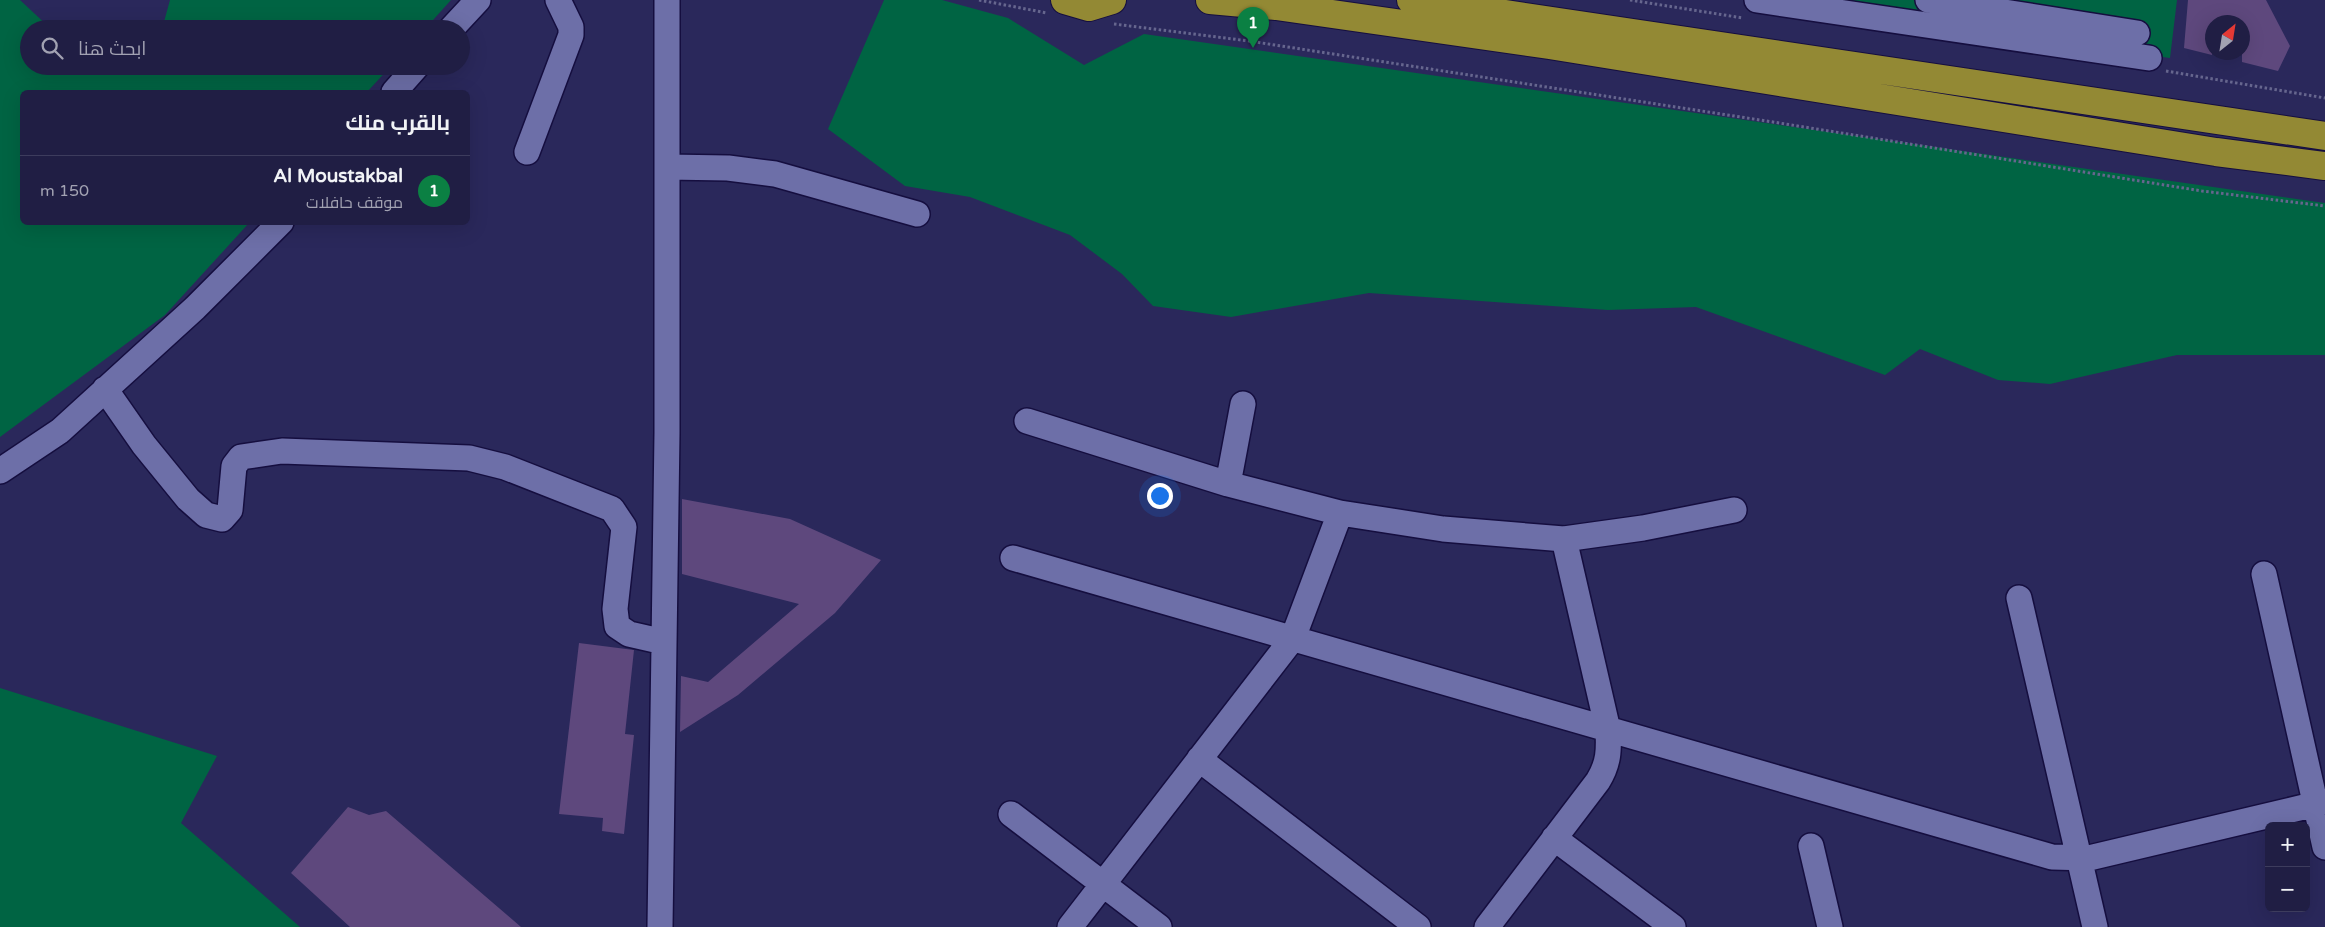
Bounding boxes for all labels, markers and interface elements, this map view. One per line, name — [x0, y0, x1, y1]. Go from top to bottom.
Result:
pin: 1 — [1237, 7, 1269, 48]
north arrow — [2205, 15, 2250, 60]
search box — [20, 20, 470, 75]
icon: search — [38, 34, 66, 62]
text: ابحث هنا — [78, 38, 146, 60]
text: بالقرب منك — [345, 111, 450, 136]
text: Al Moustakbal — [273, 165, 403, 187]
text: 150 m — [40, 181, 89, 201]
text: 1 — [429, 181, 439, 201]
text: موقف حافلات — [306, 193, 403, 213]
your location — [1147, 483, 1173, 509]
map controls — [2265, 822, 2310, 912]
button: + — [2265, 822, 2310, 867]
button: − — [2265, 867, 2310, 912]

